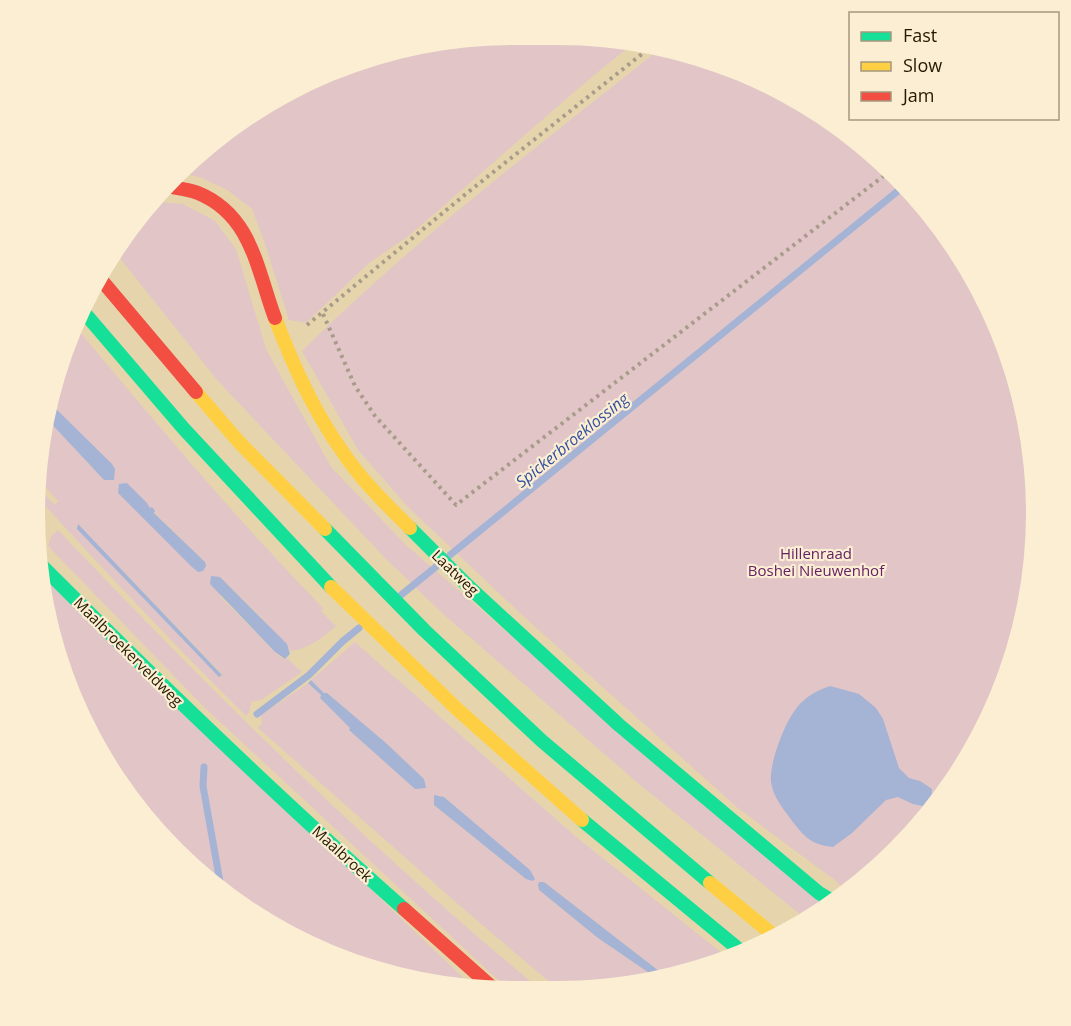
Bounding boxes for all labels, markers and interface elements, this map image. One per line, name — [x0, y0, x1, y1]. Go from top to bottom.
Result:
legend — [849, 12, 1059, 120]
text: Fast — [903, 23, 937, 47]
text: Slow — [903, 53, 942, 77]
text: Jam — [901, 83, 935, 107]
water label: Spickerbroeklossing — [511, 387, 634, 492]
park label: Hillenraad Boshei Nieuwenhof — [748, 543, 885, 580]
street label: Laatweg — [428, 545, 484, 600]
street label: Maalbroekerveldweg — [70, 593, 187, 710]
street label: Maalbroek — [308, 821, 377, 886]

